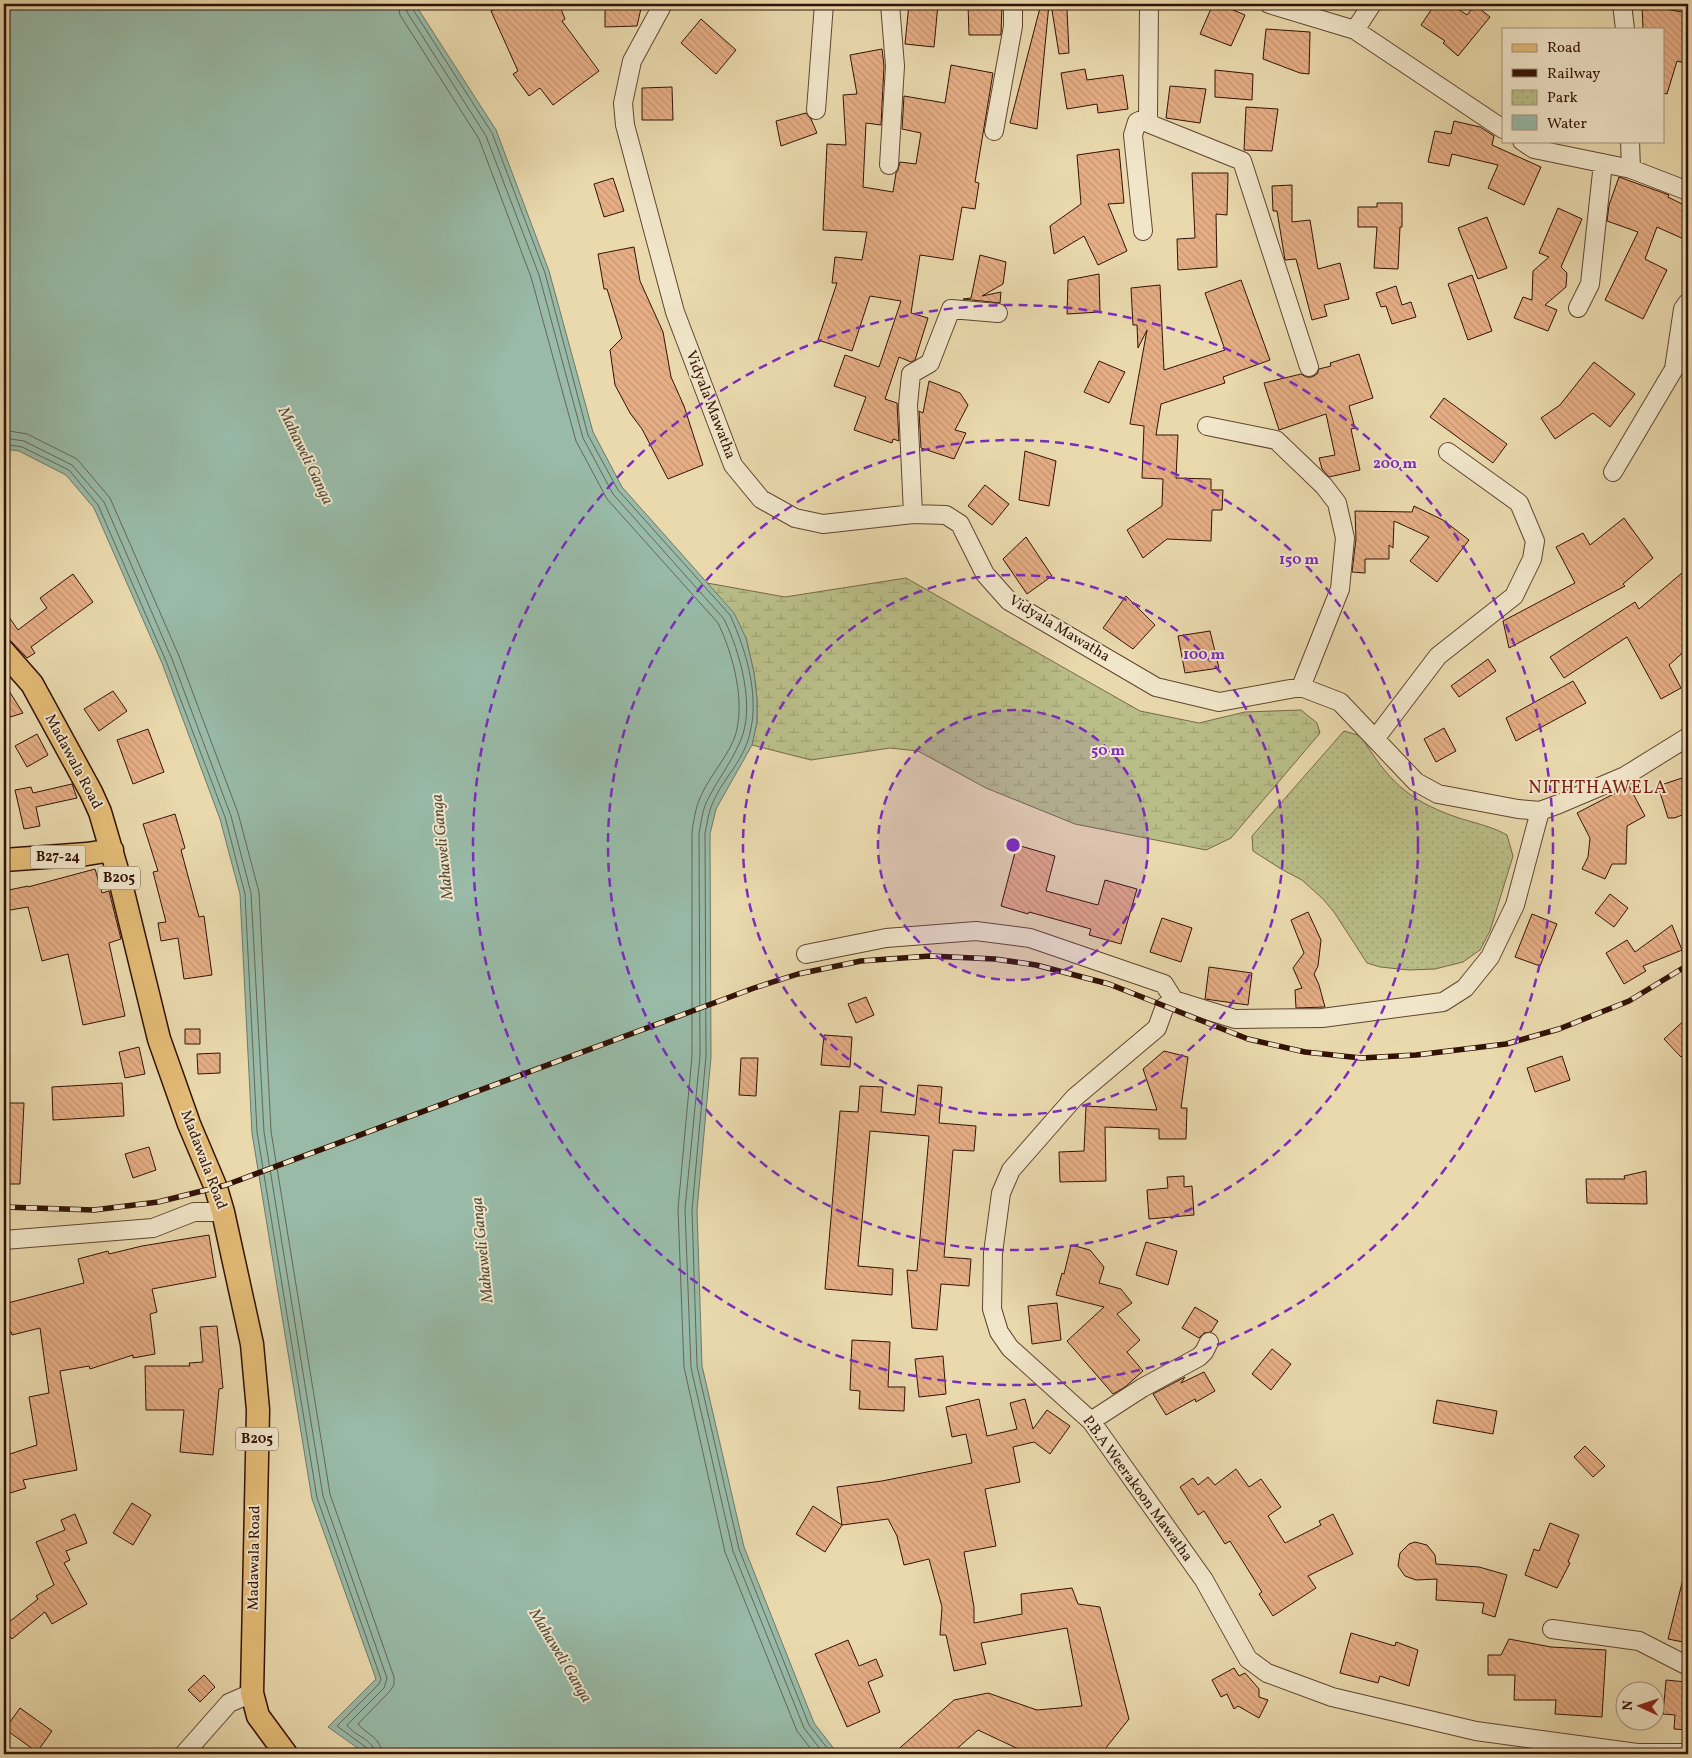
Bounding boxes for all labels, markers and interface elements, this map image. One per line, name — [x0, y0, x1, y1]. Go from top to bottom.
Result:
legend — [1502, 28, 1664, 142]
text: Road — [1547, 38, 1581, 59]
text: Railway — [1547, 64, 1600, 85]
text: Park — [1547, 88, 1578, 109]
text: Water — [1547, 114, 1587, 135]
street label: Vidyala Mawatha — [680, 348, 740, 462]
water label: Mahaweli Ganga — [271, 403, 338, 509]
text: 200 m — [1373, 454, 1417, 475]
text: 150 m — [1279, 550, 1319, 571]
street label: Vidyala Mawatha — [1004, 590, 1114, 668]
text: 100 m — [1183, 645, 1226, 666]
street label: Madawala Road — [39, 711, 107, 813]
text: 50 m — [1091, 741, 1125, 762]
district label: NITHTHAWELA — [1528, 776, 1668, 801]
water label: Mahaweli Ganga — [426, 793, 460, 902]
centre of rings — [1004, 836, 1022, 854]
road number: B27-24 — [30, 846, 86, 869]
road number: B205 — [98, 866, 140, 890]
street label: Madawala Road — [174, 1107, 232, 1213]
water label: Mahaweli Ganga — [466, 1196, 500, 1305]
street label: P.B.A Weerakoon Mawatha — [1077, 1412, 1197, 1566]
road number: B205 — [236, 1428, 278, 1450]
street label: Madawala Road — [244, 1505, 266, 1611]
water label: Mahaweli Ganga — [523, 1604, 597, 1708]
north arrow — [1614, 1680, 1664, 1730]
text: N — [1619, 1700, 1638, 1711]

